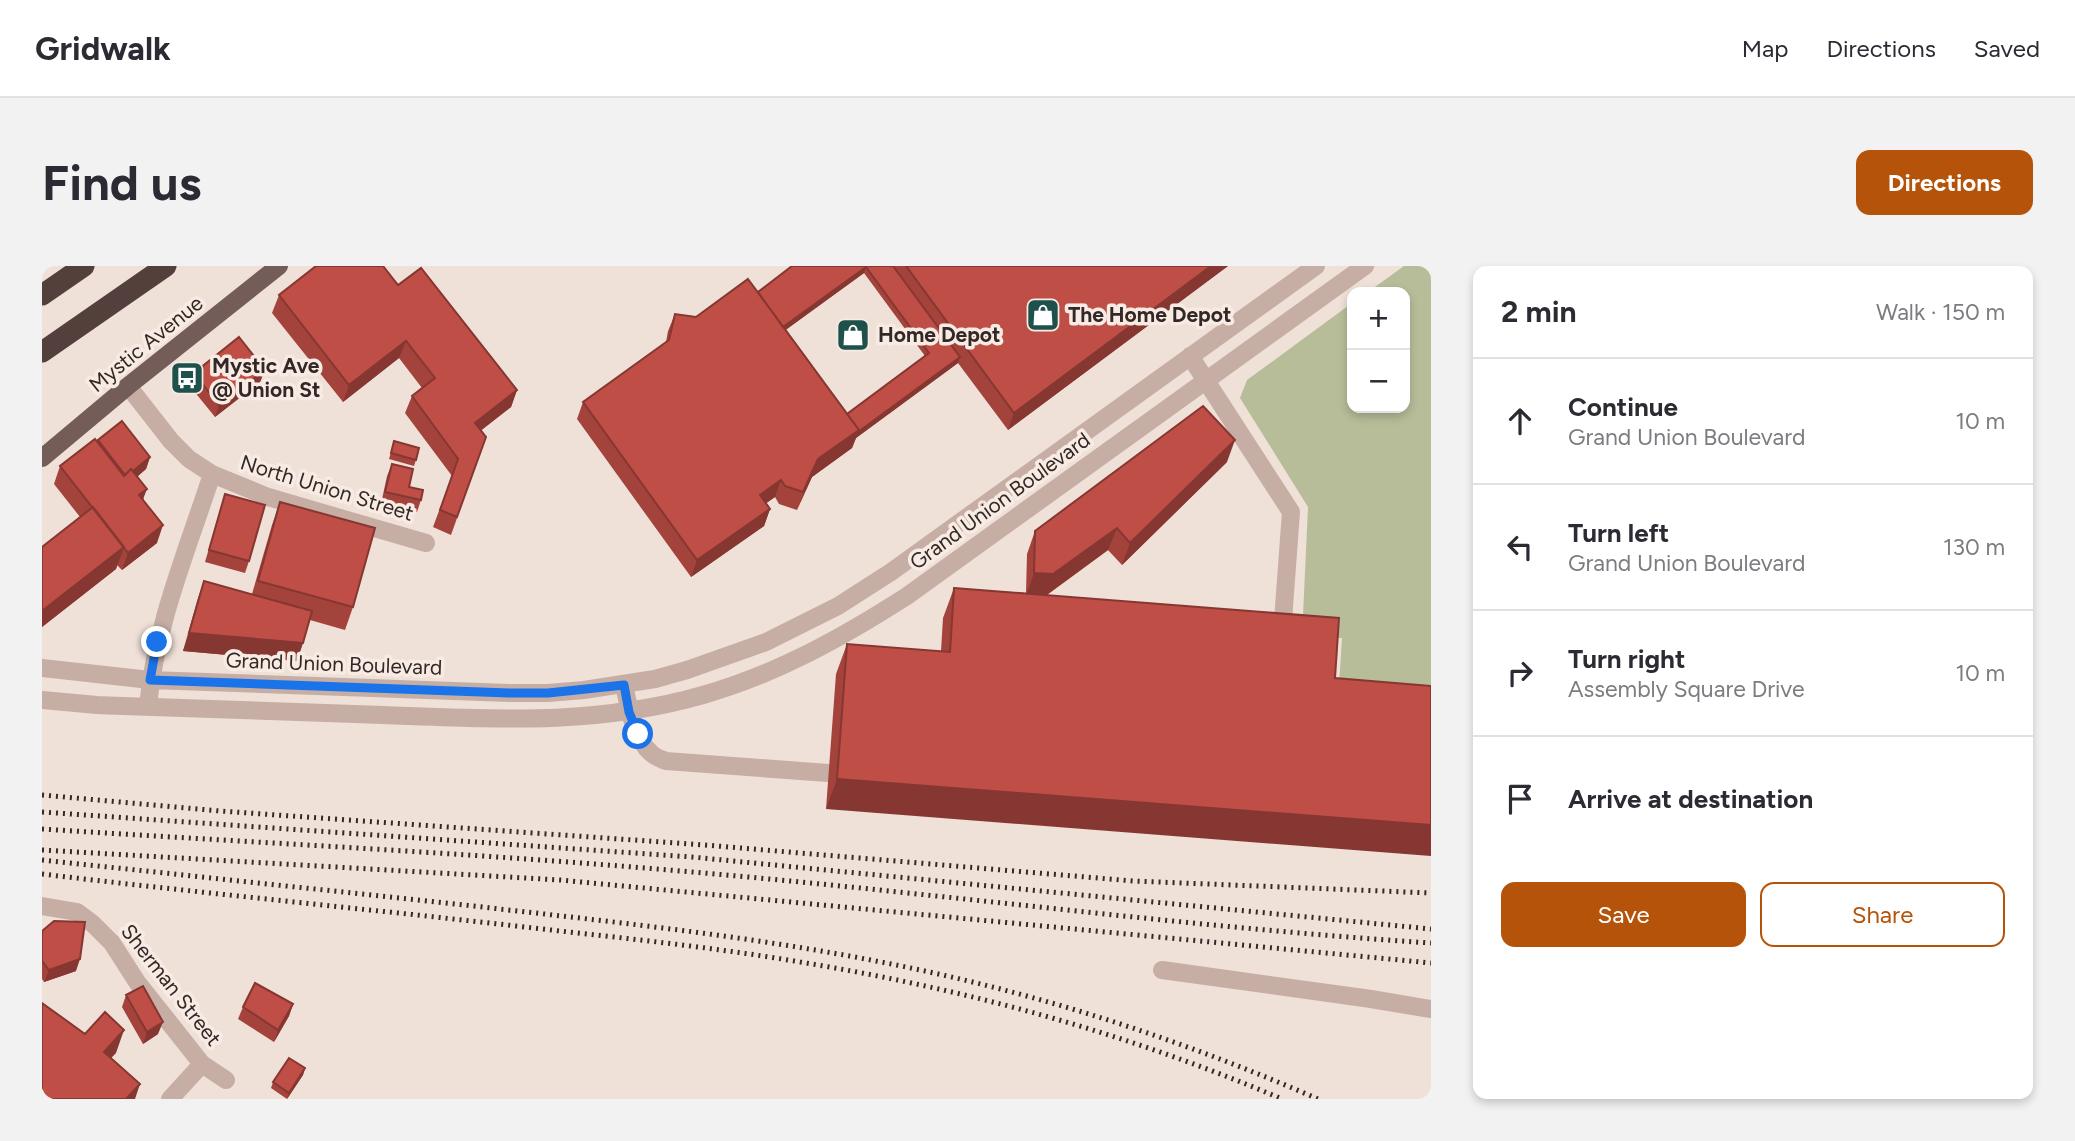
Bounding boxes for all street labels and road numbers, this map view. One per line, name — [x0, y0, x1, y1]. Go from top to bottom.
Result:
street label: Mystic Avenue — [84, 290, 208, 397]
street label: Grand Union Boulevard — [905, 427, 1095, 574]
street label: North Union Street — [238, 449, 417, 526]
street label: Grand Union Boulevard — [225, 647, 443, 680]
street label: Sherman Street — [116, 919, 227, 1051]

